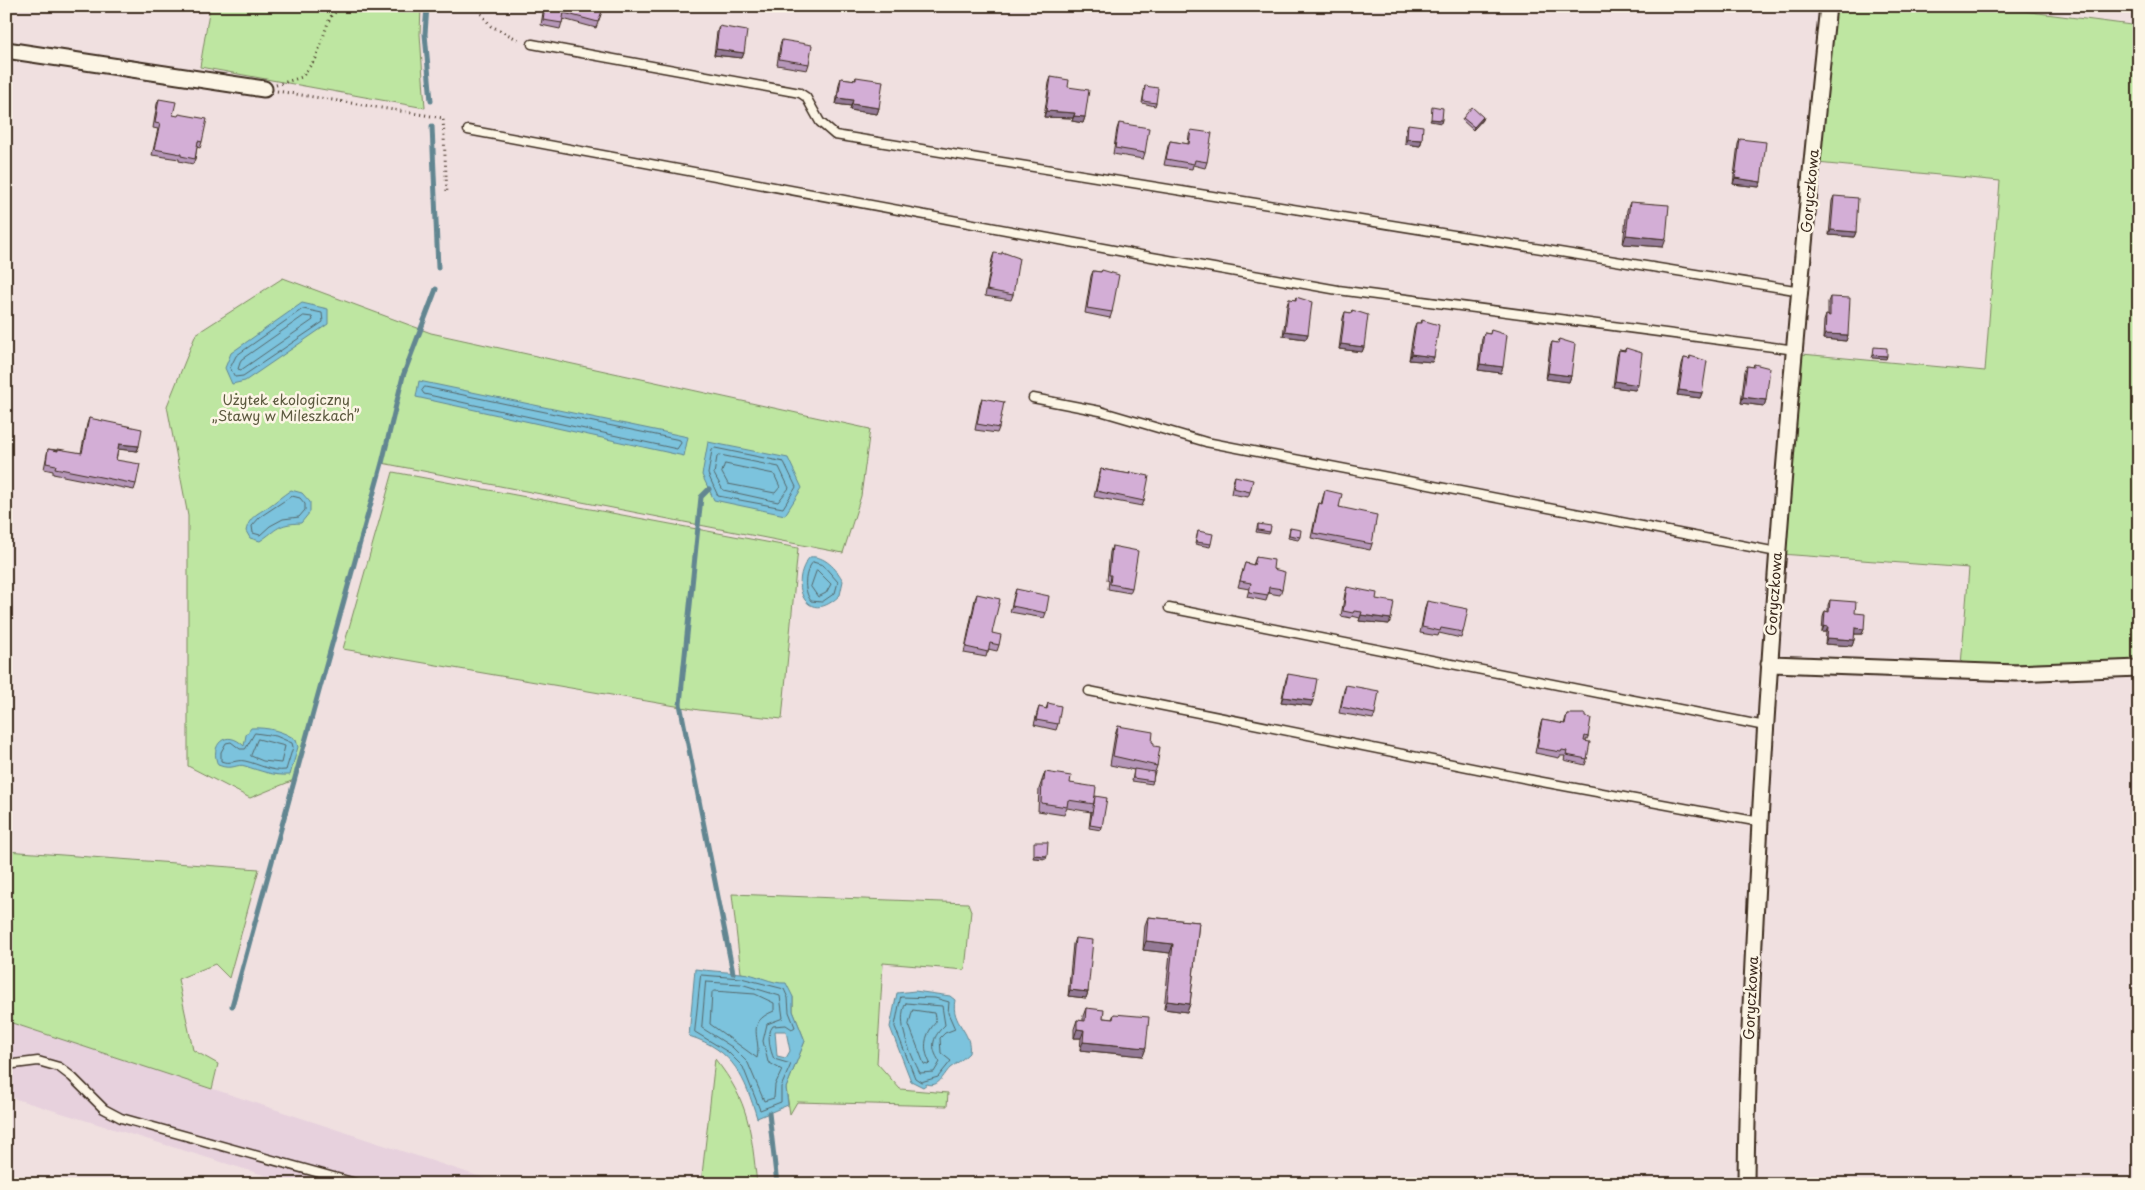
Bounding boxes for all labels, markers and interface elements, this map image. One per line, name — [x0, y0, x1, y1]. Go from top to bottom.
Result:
street label: Goryczkowa — [1795, 148, 1824, 234]
park label: Użytek ekologiczny „Stawy w Mileszkach” — [212, 389, 360, 426]
street label: Goryczkowa — [1760, 551, 1787, 637]
street label: Goryczkowa — [1738, 955, 1763, 1041]

